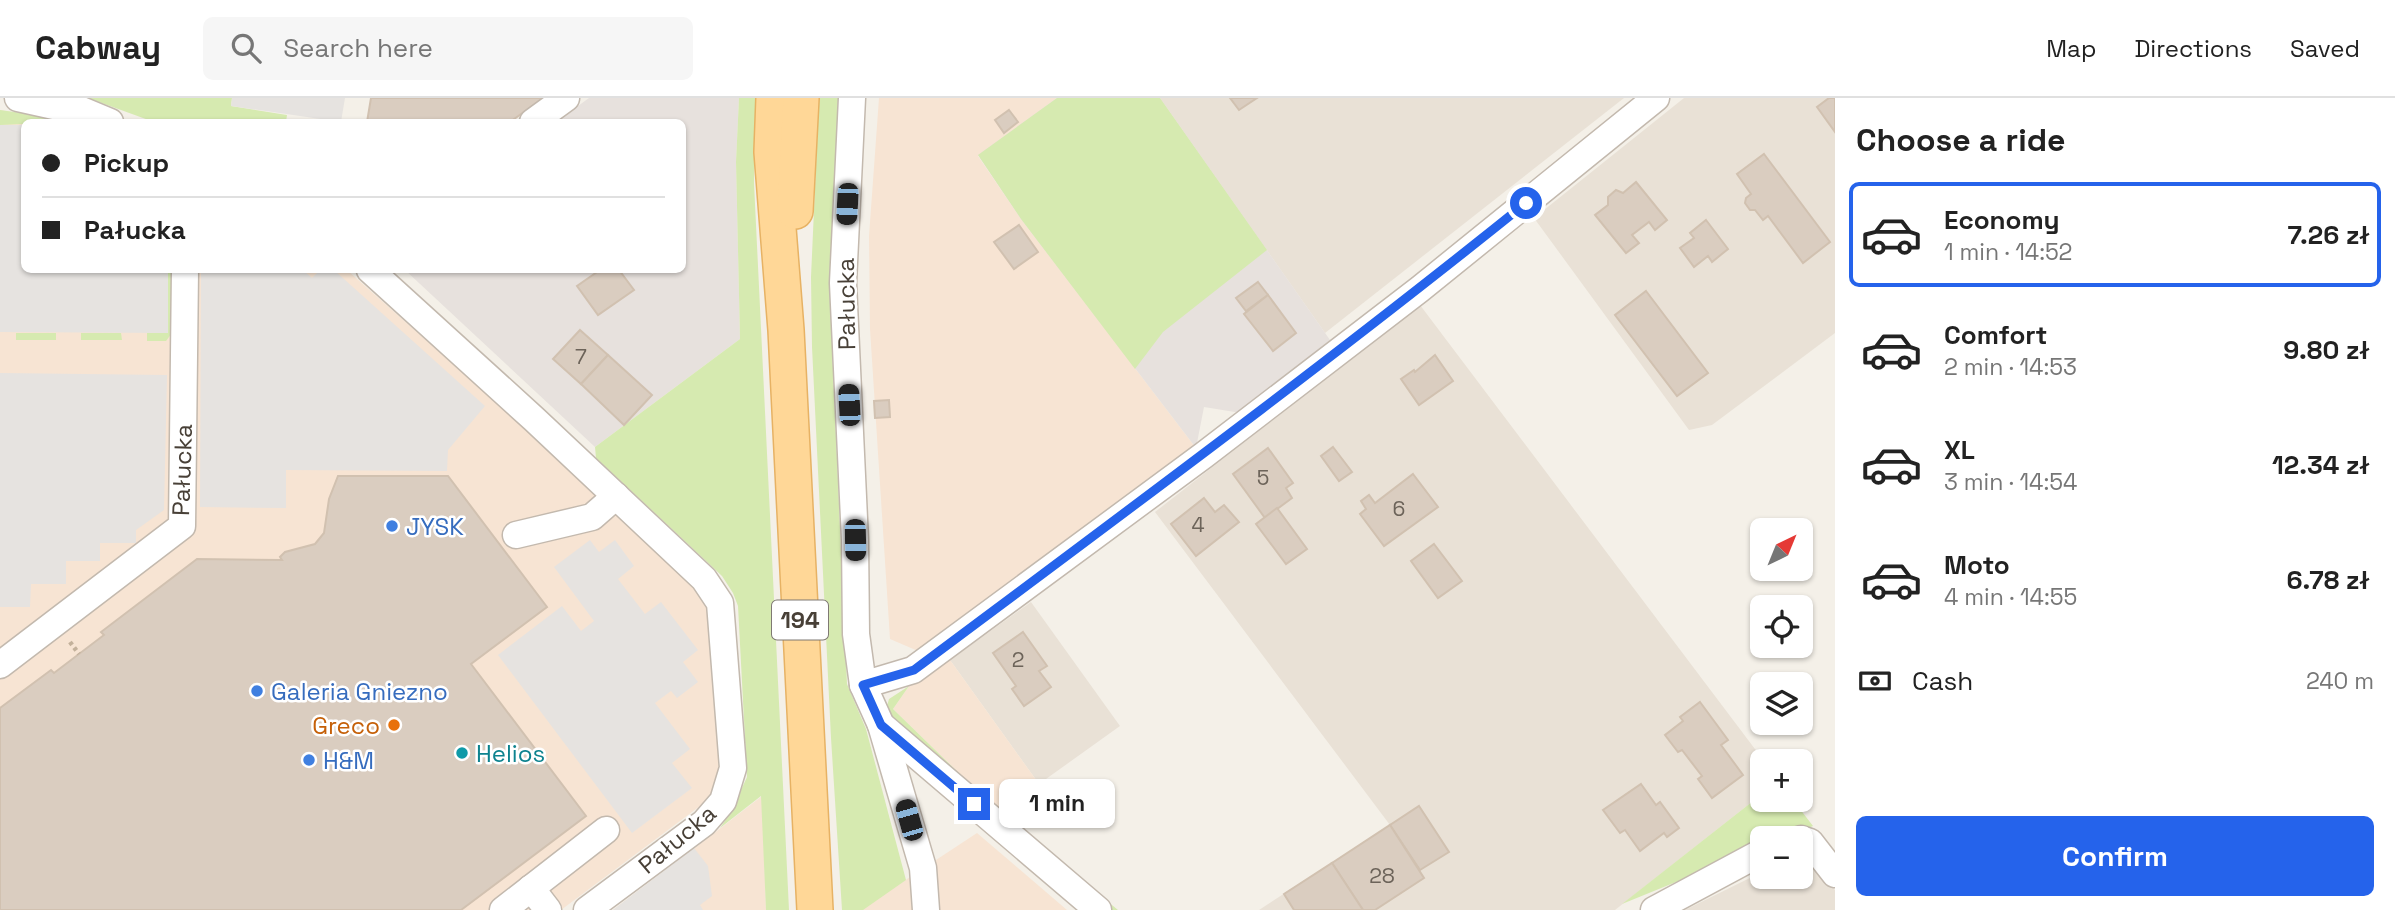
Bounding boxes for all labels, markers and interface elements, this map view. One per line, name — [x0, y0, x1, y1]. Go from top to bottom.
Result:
search box — [203, 17, 693, 80]
text: Cabway — [35, 27, 161, 69]
icon: search — [227, 29, 265, 67]
text: Search here — [283, 31, 433, 65]
text: Map — [2046, 33, 2096, 64]
text: Directions — [2134, 33, 2252, 64]
text: Saved — [2290, 33, 2360, 64]
text: Choose a ride — [1856, 120, 2066, 160]
text: Pickup — [84, 146, 169, 180]
car — [836, 182, 859, 226]
route start — [1510, 187, 1542, 219]
icon: car — [1860, 203, 1923, 266]
text: Economy — [1944, 203, 2060, 237]
text: Pałucka — [84, 213, 186, 247]
text: 7.26 zł — [2287, 218, 2370, 252]
text: 1 min · 14:52 — [1944, 237, 2072, 267]
street label: Pałucka — [830, 257, 862, 350]
icon: car — [1860, 318, 1923, 381]
text: Comfort — [1944, 318, 2047, 352]
text: 9.80 zł — [2283, 333, 2370, 367]
house number: 7 — [575, 343, 587, 370]
text: 2 min · 14:53 — [1944, 352, 2077, 382]
car — [838, 383, 861, 427]
street label: Pałucka — [165, 423, 199, 517]
icon: car — [1860, 433, 1923, 496]
text: XL — [1944, 433, 1975, 467]
text: 12.34 zł — [2272, 448, 2370, 482]
house number: 5 — [1257, 464, 1269, 491]
text: 3 min · 14:54 — [1944, 467, 2077, 497]
house number: 6 — [1393, 495, 1405, 522]
place label: JYSK — [406, 511, 464, 542]
house number: 4 — [1191, 511, 1205, 538]
marker: JYSK — [384, 518, 400, 534]
north arrow — [1750, 518, 1813, 581]
map controls — [1750, 518, 1813, 889]
car — [845, 519, 866, 561]
icon: car — [1860, 548, 1923, 611]
text: Moto — [1944, 548, 2010, 582]
text: 6.78 zł — [2286, 563, 2370, 597]
text: 4 min · 14:55 — [1944, 582, 2077, 612]
button: locate — [1750, 595, 1813, 658]
road number: 194 — [772, 600, 828, 640]
house number: 2 — [1012, 646, 1024, 673]
icon: cash — [1856, 662, 1894, 700]
text: Cash — [1912, 664, 1973, 698]
text: 240 m — [2306, 666, 2374, 696]
button: layers — [1750, 672, 1813, 735]
place label: Galeria Gniezno — [271, 676, 448, 707]
marker: Galeria Gniezno — [249, 683, 265, 699]
place label: Greco — [312, 710, 380, 741]
marker: Greco — [386, 717, 402, 733]
place label: Helios — [476, 738, 545, 769]
place label: H&M — [323, 745, 374, 776]
marker: Helios — [454, 745, 470, 761]
button: + — [1750, 749, 1813, 812]
marker: H&M — [301, 752, 317, 768]
callout: 1 min — [998, 780, 1114, 828]
route end — [958, 788, 990, 820]
text: 1 min — [1029, 788, 1085, 818]
street label: Pałucka — [632, 797, 722, 880]
car — [894, 797, 925, 843]
button: Confirm — [1856, 816, 2374, 896]
button: − — [1750, 826, 1813, 889]
house number: 28 — [1369, 862, 1395, 889]

